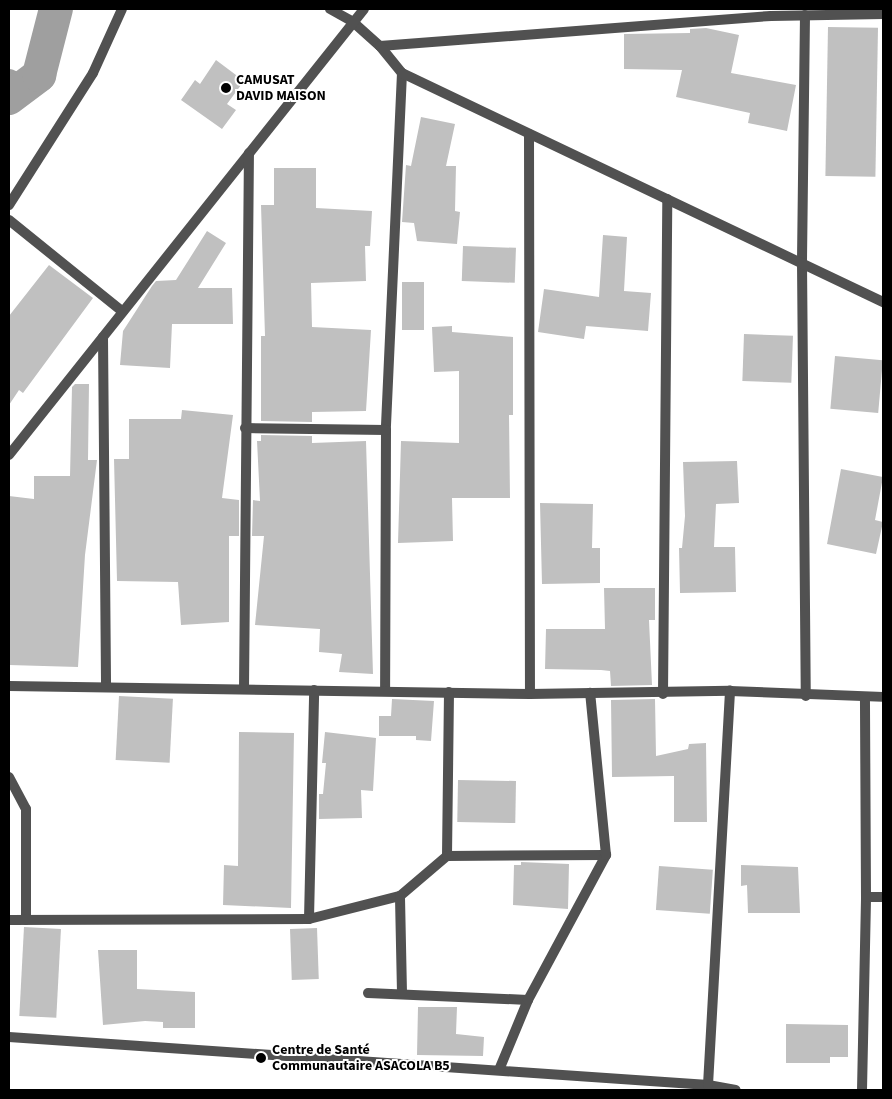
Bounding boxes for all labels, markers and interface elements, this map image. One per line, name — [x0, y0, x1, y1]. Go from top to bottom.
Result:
place label: CAMUSAT DAVID MAISON — [236, 72, 326, 104]
marker: CAMUSAT DAVID MAISON — [220, 82, 232, 94]
place label: Centre de Santé Communautaire ASACOLA B5 — [272, 1042, 450, 1074]
marker: Centre de Santé Communautaire ASACOLA B5 — [254, 1051, 268, 1065]

